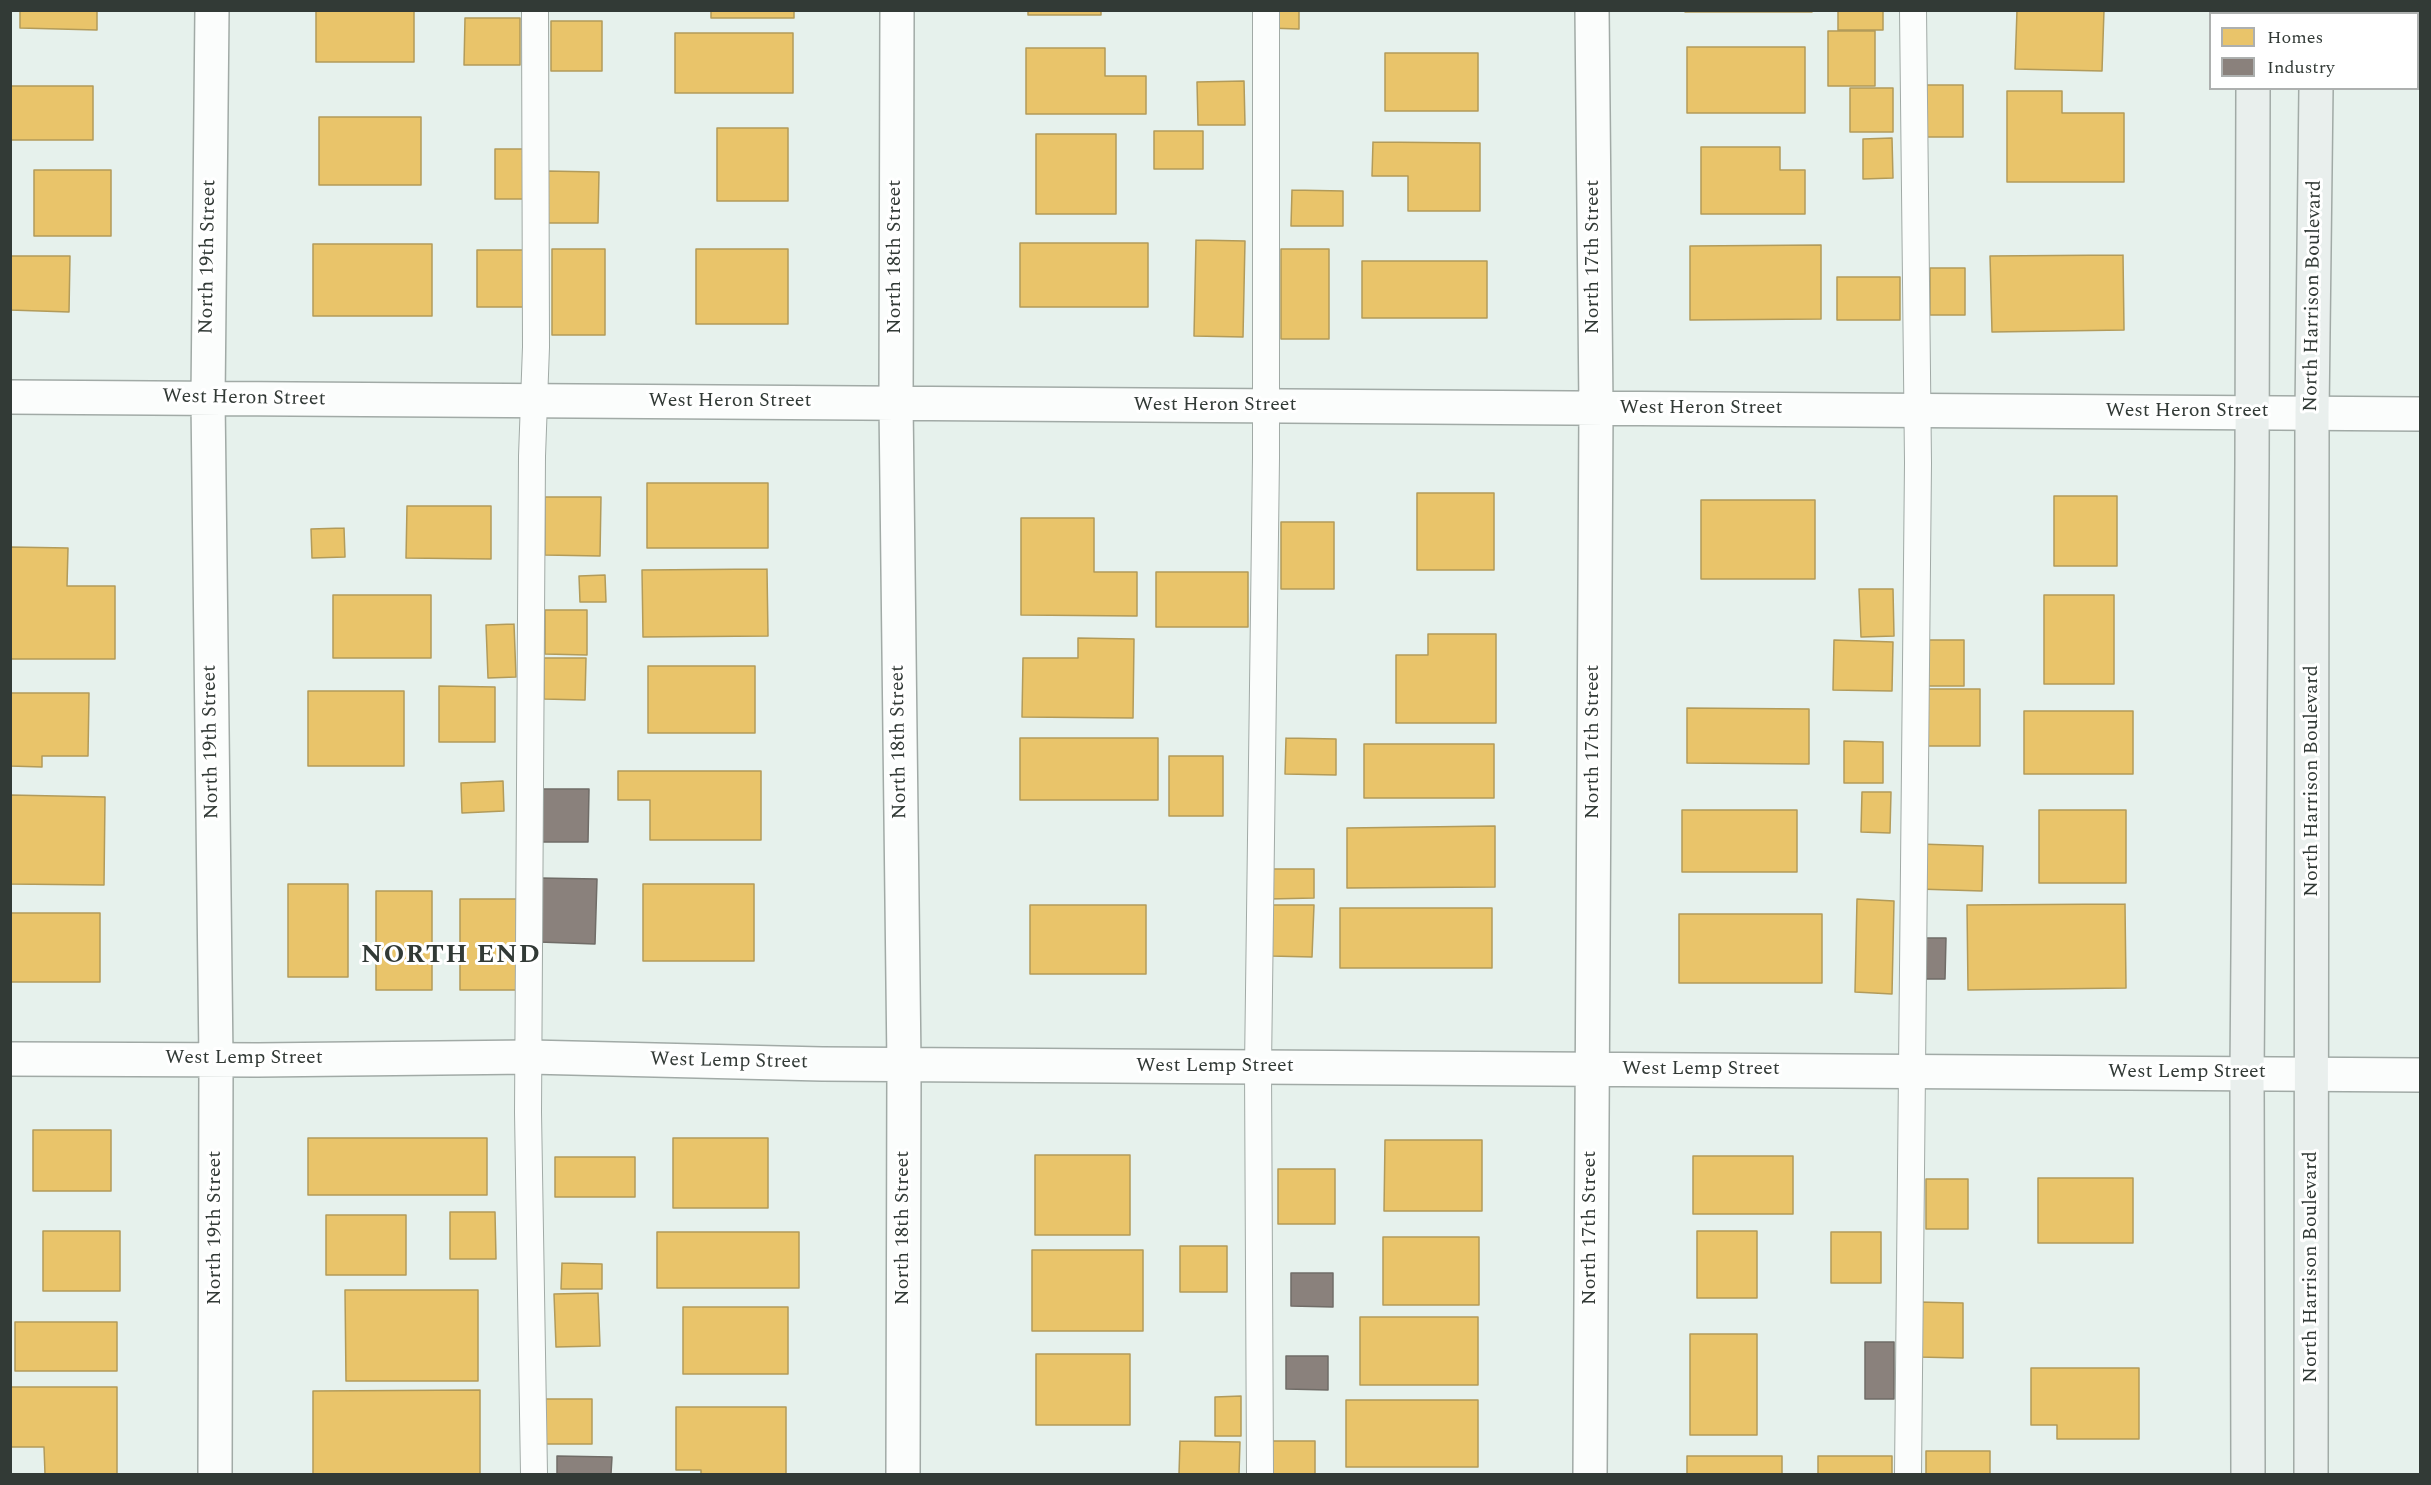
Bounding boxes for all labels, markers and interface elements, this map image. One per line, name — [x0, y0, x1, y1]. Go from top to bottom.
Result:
legend — [2209, 12, 2419, 90]
text: Homes — [2267, 24, 2323, 51]
text: Industry — [2267, 54, 2335, 81]
street label: North 19th Street — [196, 179, 222, 335]
street label: North 18th Street — [884, 180, 908, 334]
street label: North 17th Street — [1582, 180, 1606, 334]
street label: North Harrison Boulevard — [2300, 180, 2328, 412]
street label: West Heron Street — [162, 386, 326, 412]
street label: West Heron Street — [648, 390, 812, 414]
street label: West Heron Street — [1133, 394, 1297, 418]
street label: West Heron Street — [1619, 397, 1783, 421]
street label: West Heron Street — [2105, 400, 2269, 424]
street label: North 19th Street — [199, 664, 225, 820]
street label: North 18th Street — [887, 664, 913, 820]
street label: North 17th Street — [1582, 665, 1606, 819]
street label: North Harrison Boulevard — [2301, 665, 2325, 897]
district label: NORTH END — [361, 941, 541, 973]
street label: West Lemp Street — [165, 1047, 323, 1071]
street label: West Lemp Street — [650, 1049, 808, 1075]
street label: West Lemp Street — [1136, 1055, 1294, 1079]
street label: West Lemp Street — [1622, 1058, 1780, 1082]
street label: West Lemp Street — [2108, 1061, 2266, 1085]
street label: North 19th Street — [204, 1151, 228, 1305]
street label: North 18th Street — [892, 1151, 916, 1305]
street label: North 17th Street — [1579, 1151, 1603, 1305]
street label: North Harrison Boulevard — [2300, 1151, 2324, 1383]

